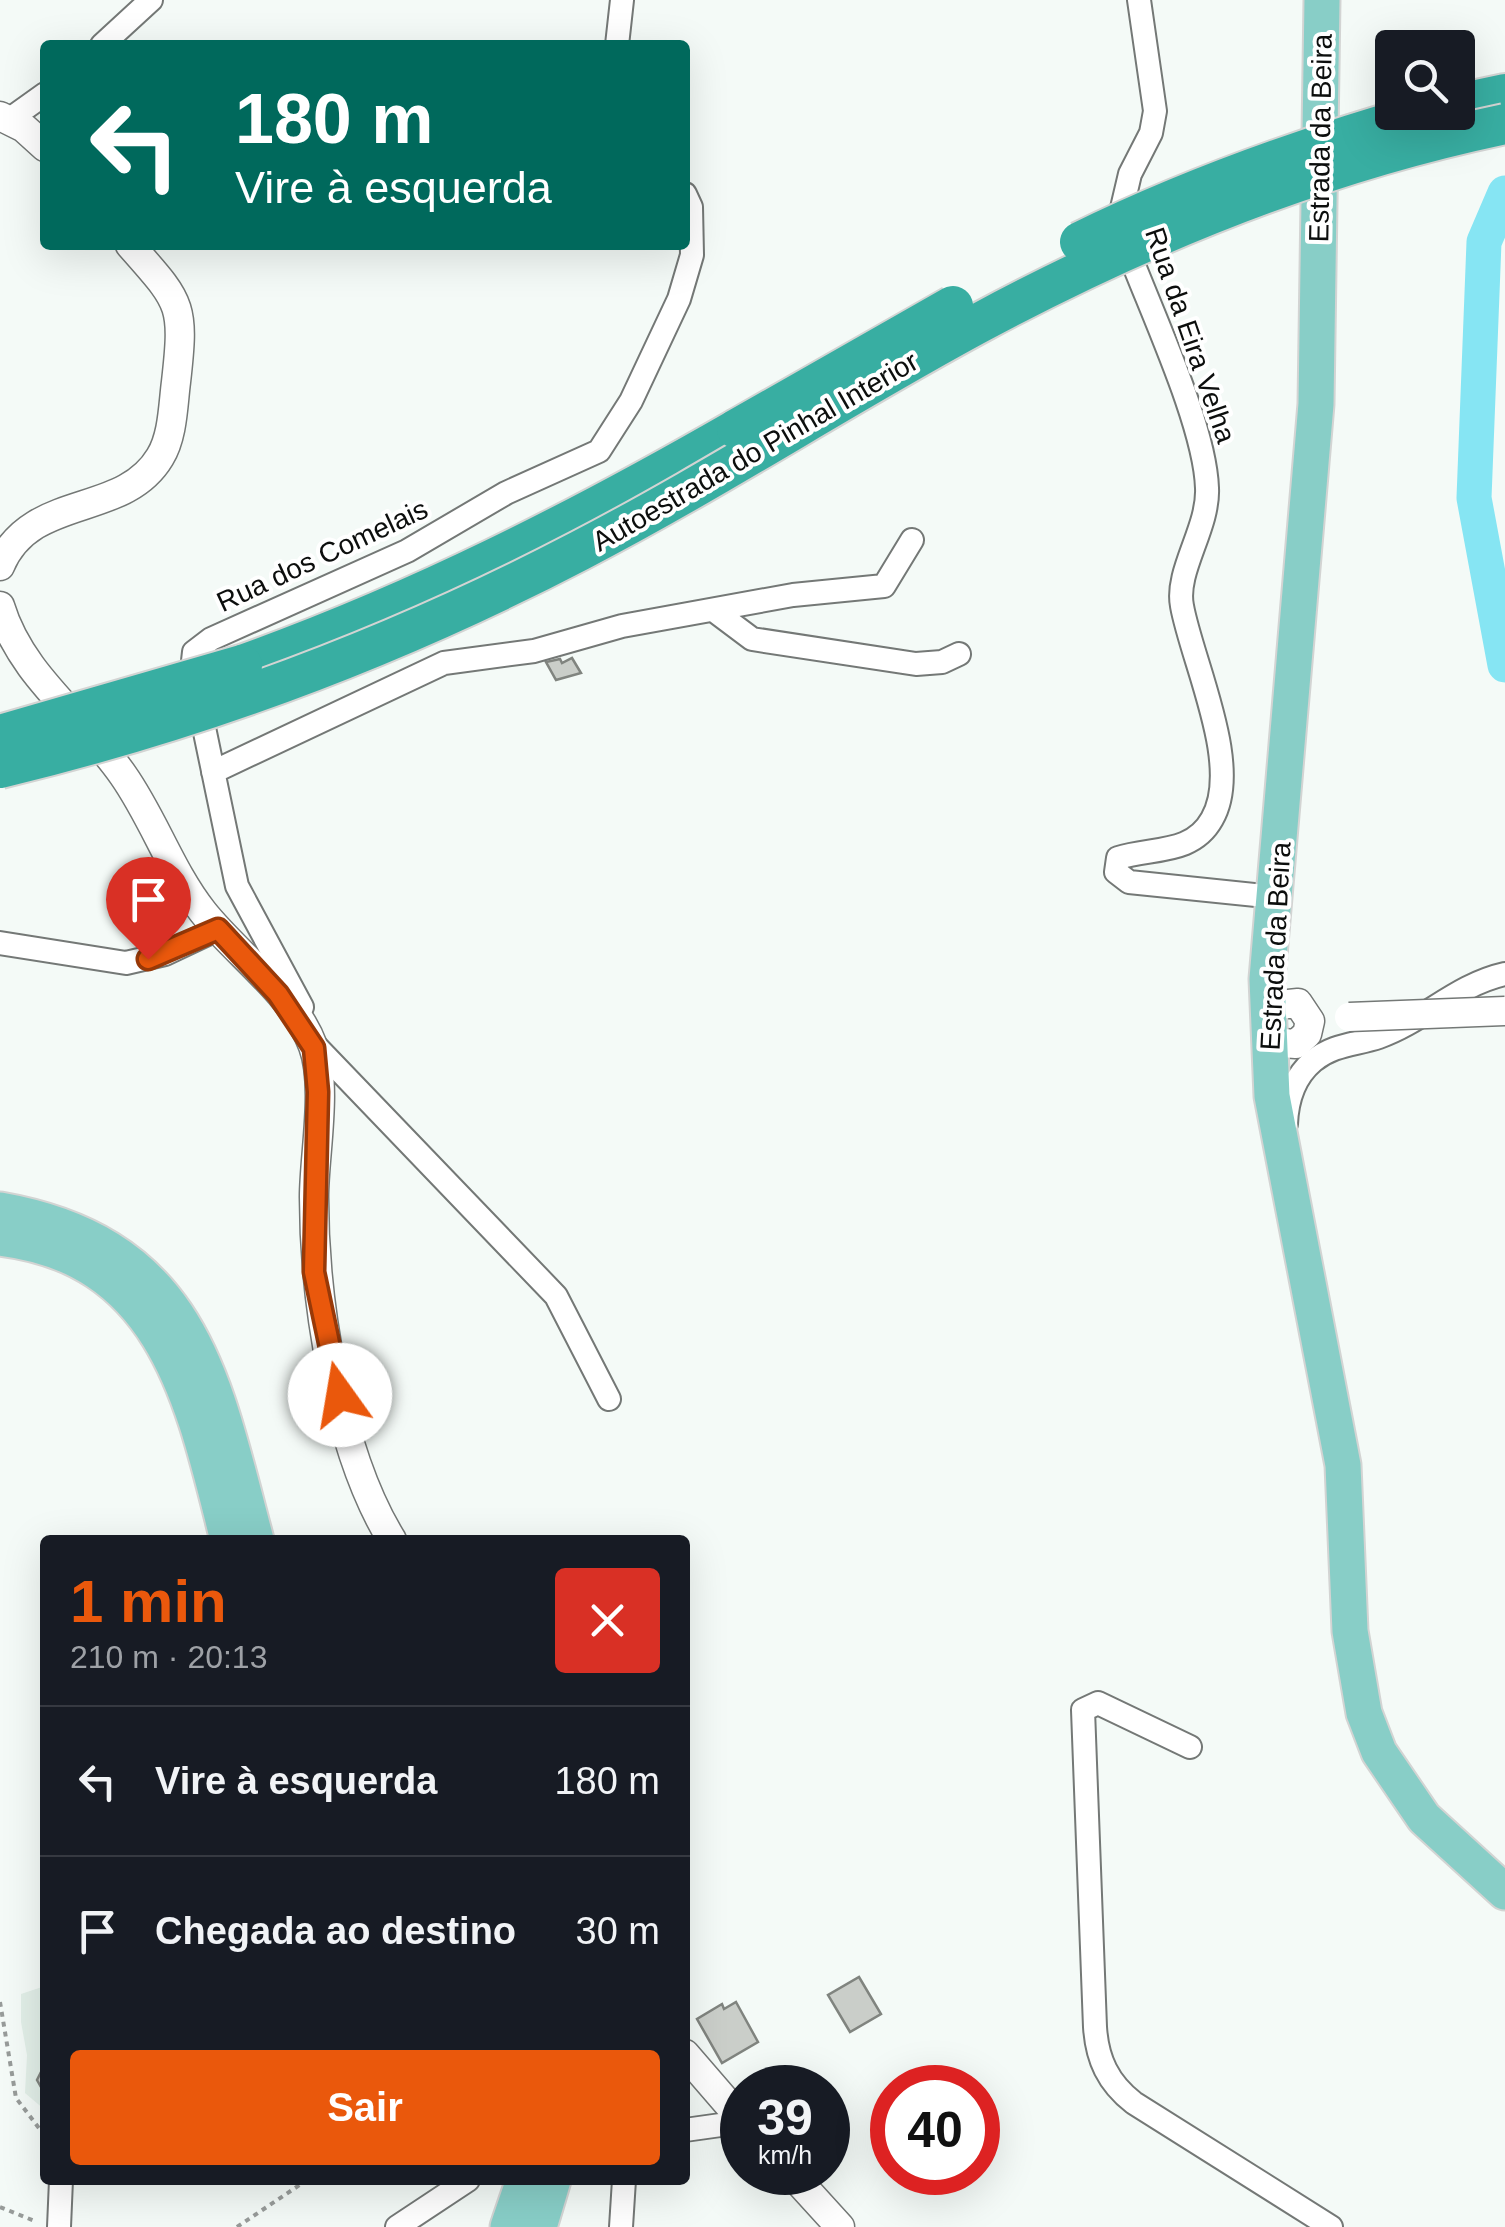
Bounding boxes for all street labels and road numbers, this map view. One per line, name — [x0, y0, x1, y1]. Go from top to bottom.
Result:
street label: Estrada da Beira — [1303, 33, 1338, 243]
street label: Rua da Eira Velha — [1139, 223, 1242, 447]
street label: Autoestrada do Pinhal Interior — [587, 345, 923, 557]
street label: Rua dos Comelais — [212, 493, 432, 618]
street label: Estrada da Beira — [1255, 841, 1296, 1051]

